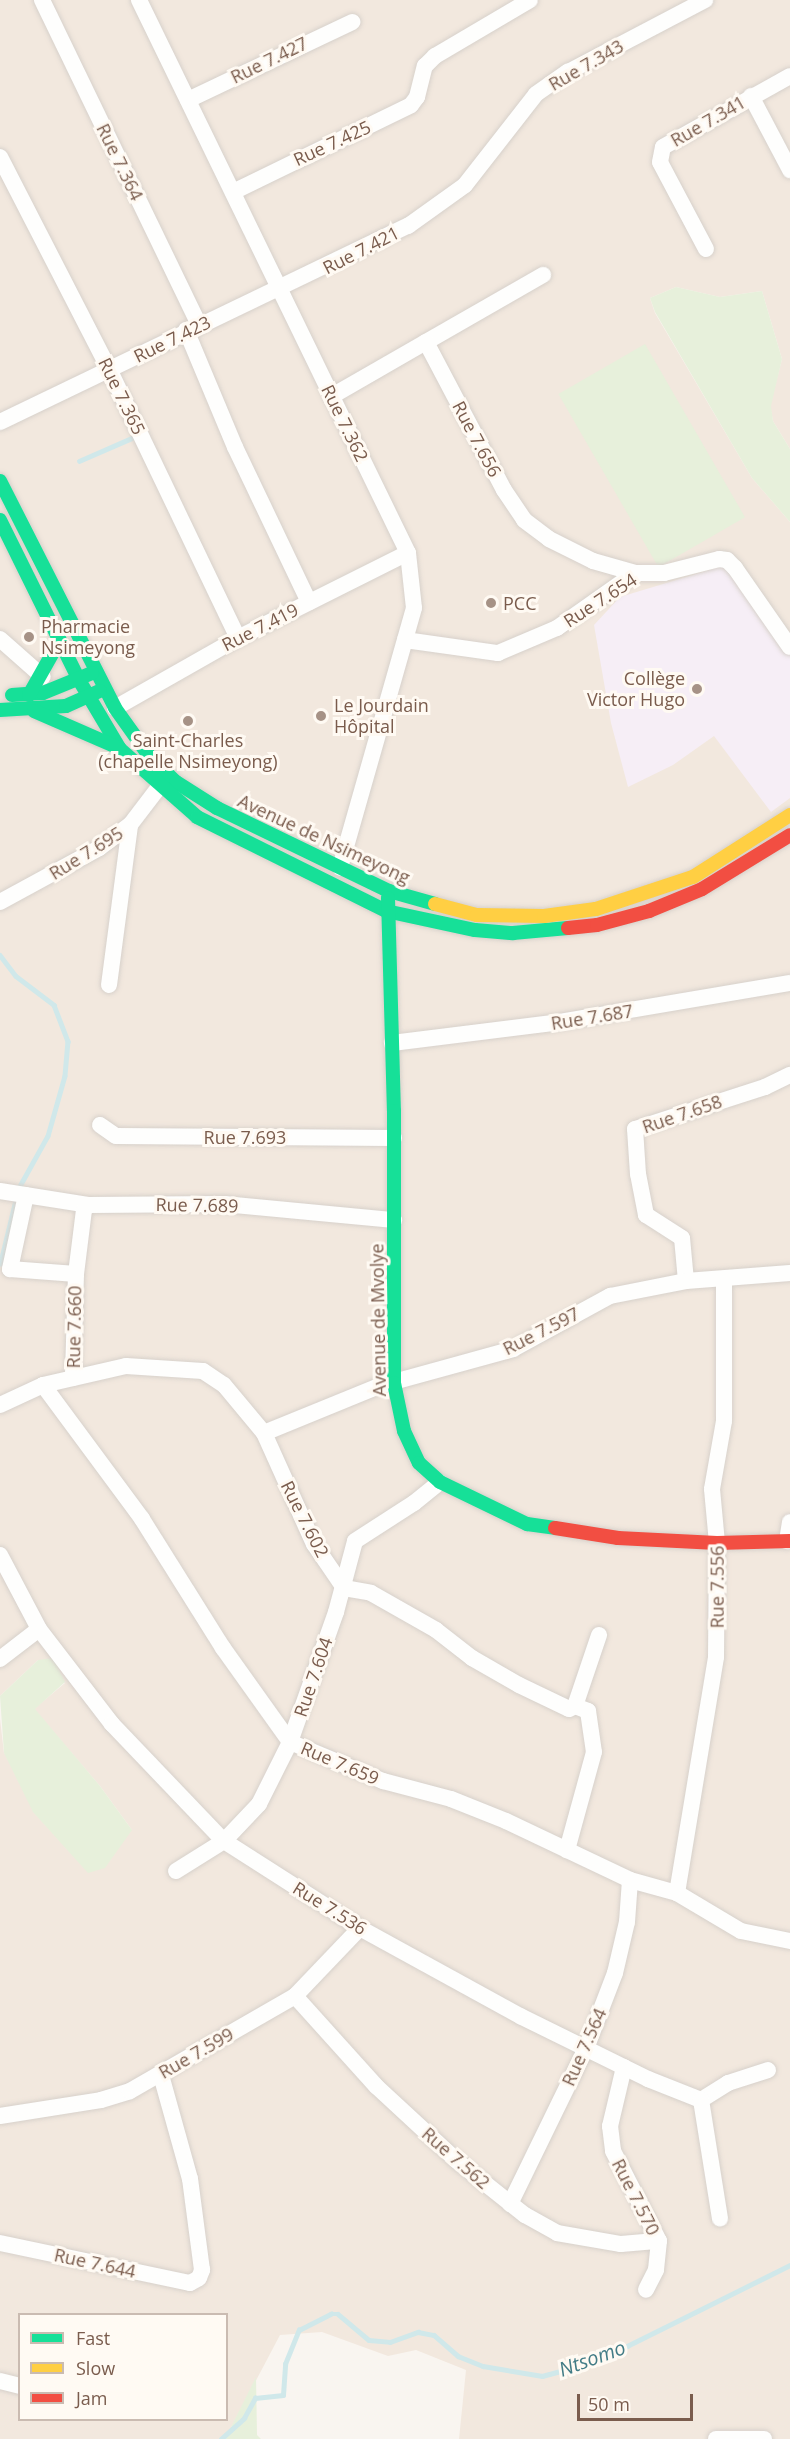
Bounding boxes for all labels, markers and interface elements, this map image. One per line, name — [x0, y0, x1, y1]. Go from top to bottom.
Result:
street label: Rue 7.427 — [227, 32, 311, 88]
street label: Rue 7.343 — [545, 35, 627, 95]
street label: Rue 7.341 — [667, 91, 749, 151]
street label: Rue 7.425 — [290, 116, 374, 170]
street label: Rue 7.364 — [92, 120, 148, 204]
street label: Rue 7.421 — [319, 222, 403, 278]
street label: Rue 7.423 — [130, 311, 214, 367]
street label: Rue 7.365 — [94, 354, 150, 438]
street label: Rue 7.362 — [317, 381, 373, 465]
street label: Rue 7.656 — [448, 397, 506, 481]
street label: Rue 7.654 — [559, 568, 641, 632]
place label: PCC — [503, 592, 537, 614]
marker: PCC — [484, 596, 498, 610]
street label: Rue 7.419 — [218, 599, 302, 655]
place label: Pharmacie Nsimeyong — [41, 616, 135, 658]
marker: Pharmacie Nsimeyong — [22, 630, 36, 644]
place label: Collège Victor Hugo — [587, 668, 685, 710]
marker: Collège Victor Hugo — [690, 682, 704, 696]
place label: Le Jourdain Hôpital — [334, 695, 429, 738]
marker: Le Jourdain Hôpital — [312, 707, 330, 725]
marker: Saint-Charles (chapelle Nsimeyong) — [181, 714, 195, 728]
place label: Saint-Charles (chapelle Nsimeyong) — [98, 730, 278, 772]
street label: Avenue de Nsimeyong — [235, 790, 413, 888]
street label: Rue 7.695 — [45, 822, 127, 884]
street label: Rue 7.687 — [549, 1000, 635, 1034]
street label: Rue 7.658 — [639, 1090, 725, 1138]
street label: Rue 7.693 — [204, 1126, 286, 1148]
street label: Rue 7.689 — [155, 1193, 239, 1217]
street label: Avenue de Mvolye — [366, 1243, 390, 1397]
street label: Rue 7.660 — [62, 1285, 86, 1369]
street label: Rue 7.597 — [499, 1303, 583, 1359]
street label: Rue 7.602 — [277, 1477, 333, 1561]
street label: Rue 7.556 — [706, 1546, 728, 1628]
street label: Rue 7.604 — [289, 1634, 337, 1720]
street label: Rue 7.659 — [298, 1737, 382, 1789]
street label: Rue 7.536 — [289, 1877, 371, 1939]
street label: Rue 7.564 — [557, 2005, 611, 2089]
street label: Rue 7.599 — [155, 2023, 237, 2083]
street label: Rue 7.562 — [418, 2123, 494, 2193]
street label: Rue 7.570 — [608, 2155, 664, 2239]
street label: Rue 7.644 — [52, 2244, 138, 2282]
legend — [18, 2313, 228, 2421]
text: Fast — [76, 2326, 110, 2350]
water label: Ntsomo — [555, 2335, 629, 2381]
text: Slow — [76, 2356, 115, 2380]
scale bar — [580, 2382, 696, 2420]
text: Jam — [76, 2386, 108, 2410]
text: 50 m — [588, 2392, 630, 2416]

